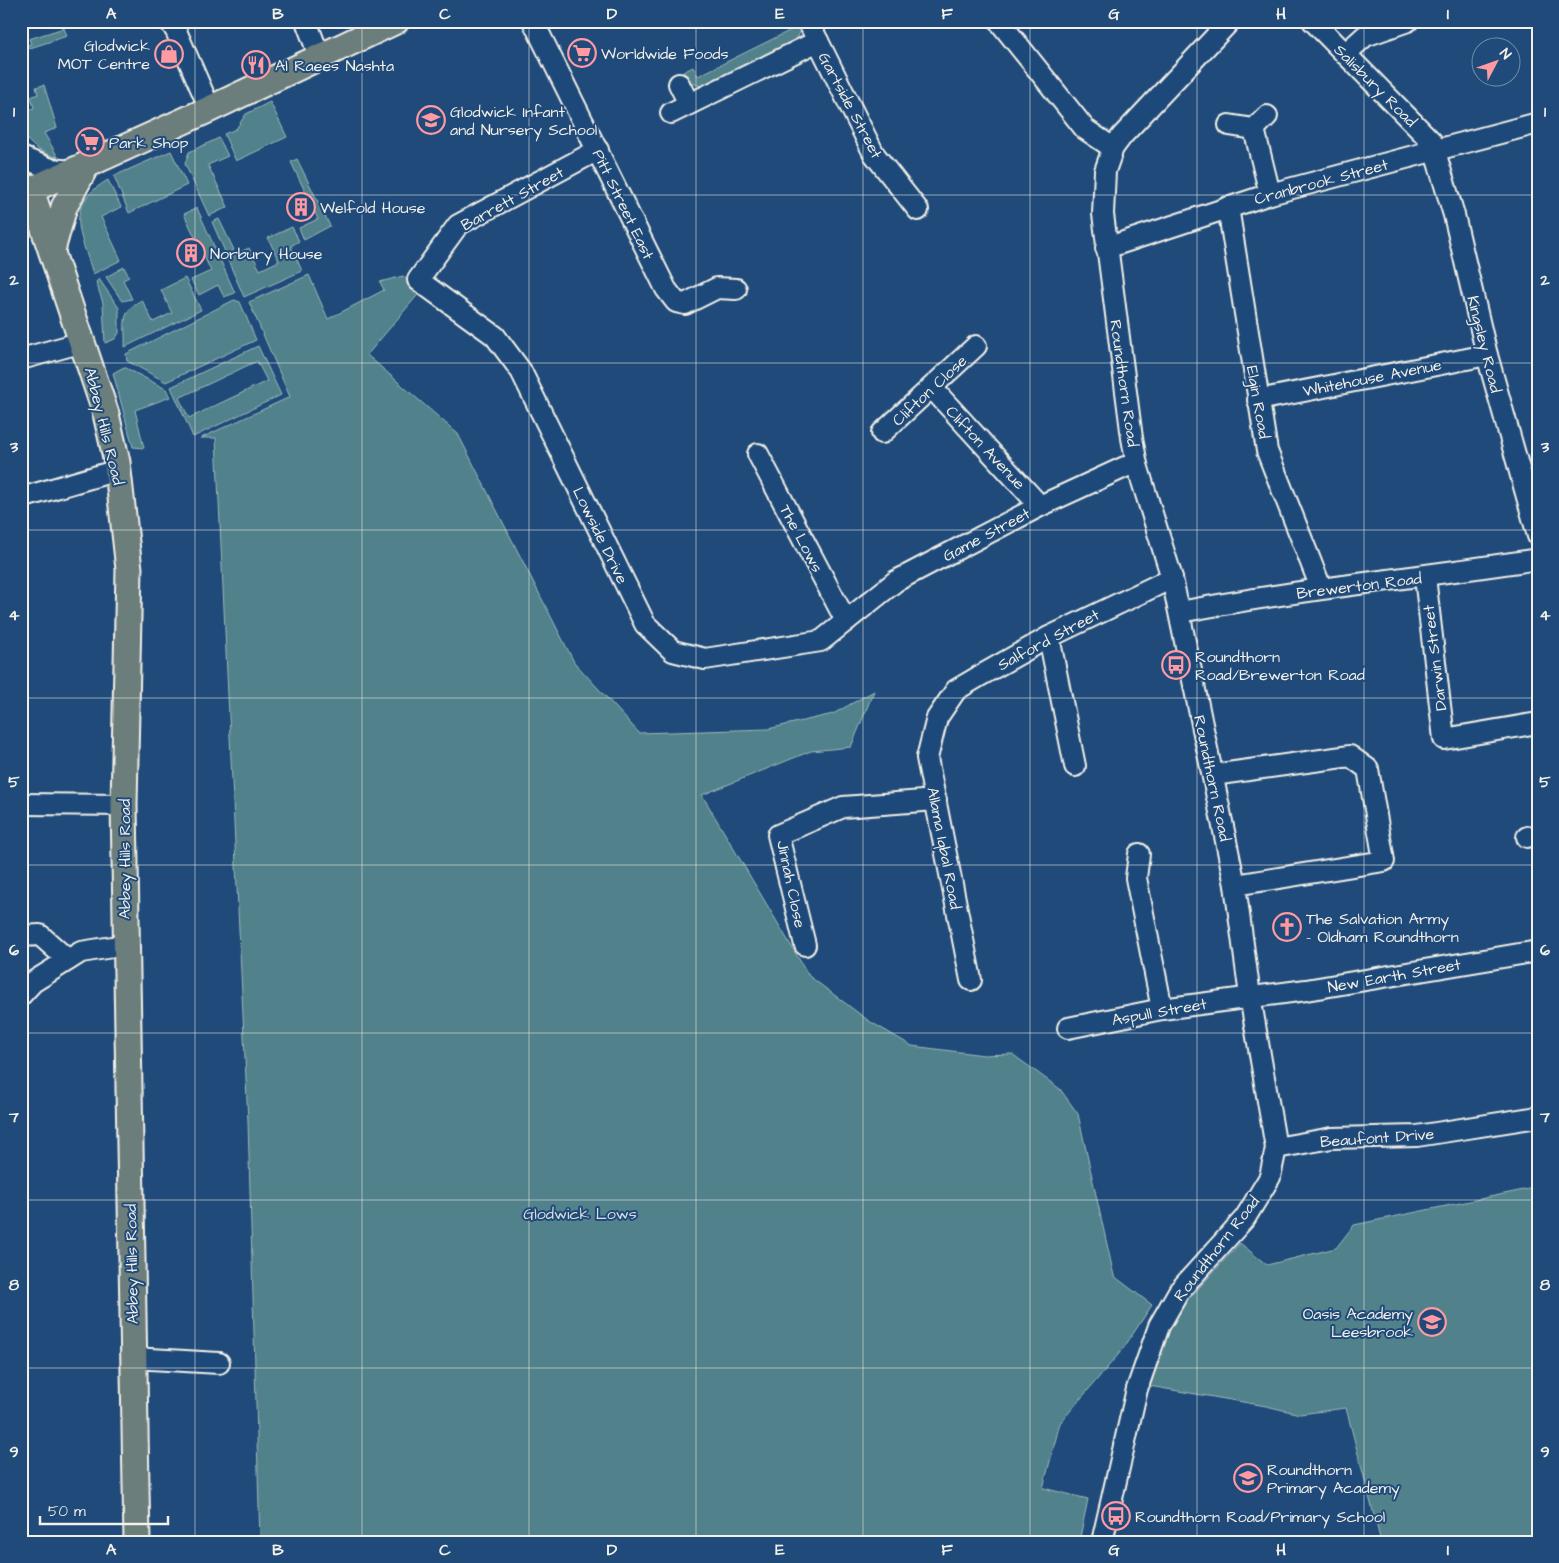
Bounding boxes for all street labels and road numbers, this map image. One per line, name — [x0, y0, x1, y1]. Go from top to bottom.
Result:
street label: Salisbury Road — [1328, 39, 1422, 133]
street label: Gartside Street — [813, 48, 888, 163]
street label: Pitt Street East — [587, 146, 659, 264]
street label: Cranbrook Street — [1252, 153, 1391, 210]
street label: Barrett Street — [457, 161, 568, 236]
street label: Kingsley Road — [1460, 293, 1507, 395]
street label: Roundthorn Road — [1104, 318, 1144, 448]
street label: Clifton Close — [887, 350, 972, 431]
street label: Whitehouse Avenue — [1301, 354, 1444, 402]
street label: Elgin Road — [1240, 364, 1275, 441]
street label: Abbey Hills Road — [78, 365, 129, 488]
street label: Clifton Avenue — [941, 401, 1030, 495]
street label: Lowside Drive — [567, 483, 633, 588]
street label: The Lows — [774, 501, 828, 576]
street label: Game Street — [939, 502, 1035, 567]
street label: Brewerton Road — [1295, 567, 1423, 605]
street label: Darwin Street — [1418, 603, 1452, 712]
street label: Salford Street — [994, 604, 1104, 676]
street label: Roundthorn Road — [1188, 713, 1236, 843]
street label: Allama Iqbal Road — [921, 785, 967, 911]
street label: Abbey Hills Road — [114, 799, 137, 919]
street label: Jinnah Close — [771, 838, 811, 930]
street label: New Earth Street — [1326, 953, 1463, 999]
street label: Aspull Street — [1110, 993, 1209, 1031]
street label: Beaufont Drive — [1319, 1123, 1435, 1153]
street label: Roundthorn Road — [1169, 1191, 1265, 1306]
street label: Abbey Hills Road — [120, 1204, 145, 1324]

